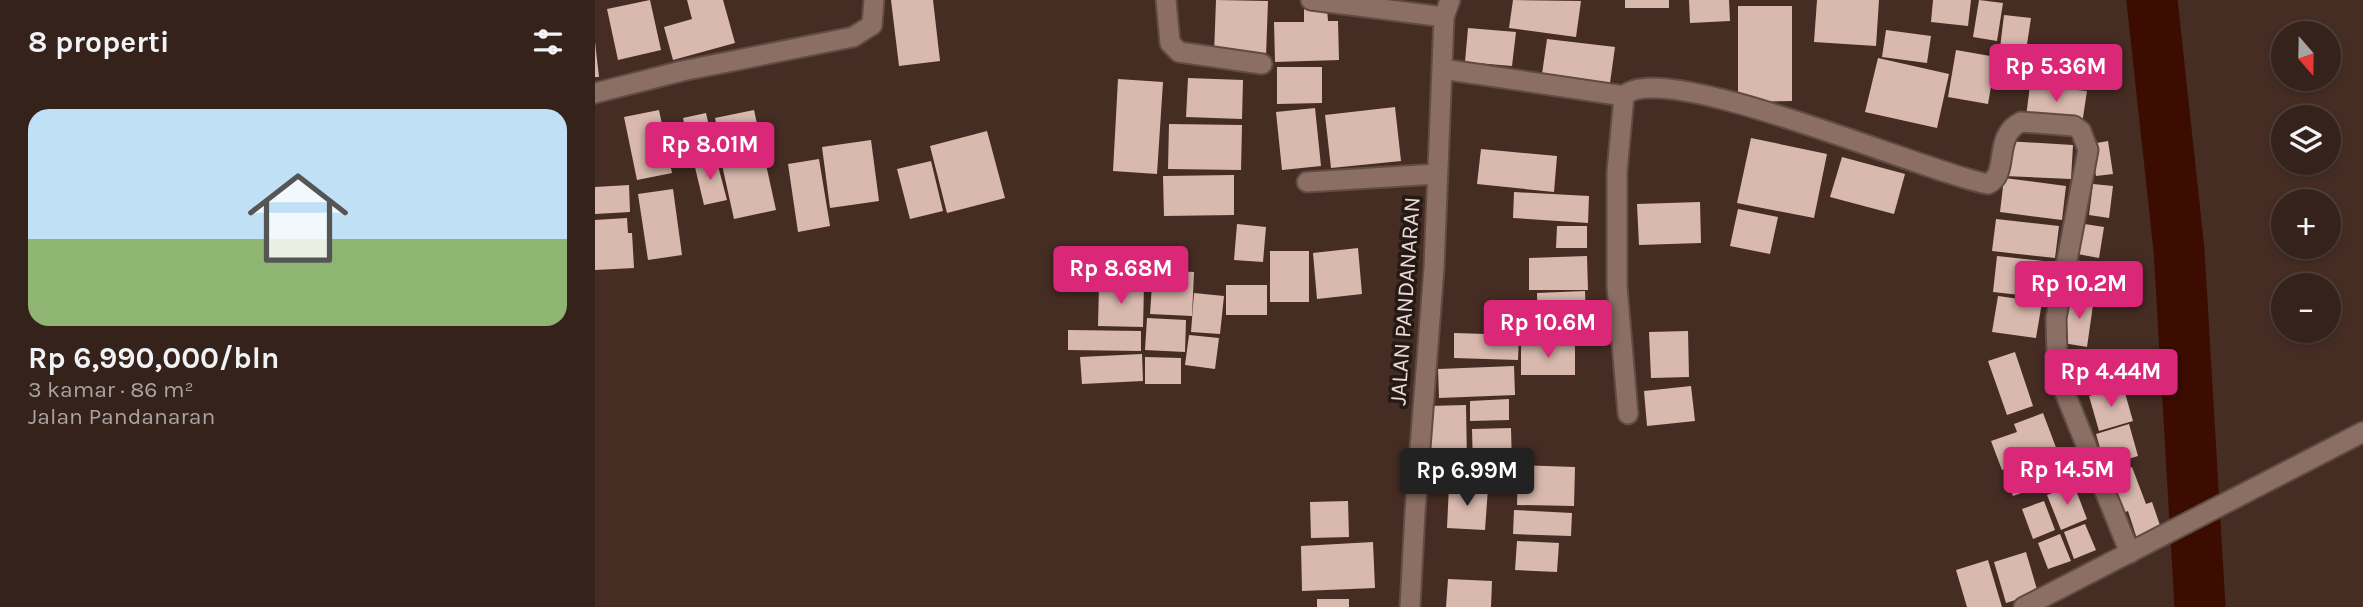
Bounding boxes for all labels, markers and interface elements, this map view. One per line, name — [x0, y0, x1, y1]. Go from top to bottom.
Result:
north arrow — [2271, 21, 2341, 91]
map controls — [2271, 21, 2341, 343]
icon: filters — [529, 23, 567, 61]
text: 8 properti — [28, 24, 170, 60]
pin: Rp 5.36M — [1984, 44, 2128, 104]
text: Rp 5.36M — [2005, 53, 2107, 80]
button: layers — [2271, 105, 2341, 175]
pin: Rp 8.01M — [638, 122, 782, 182]
text: Rp 8.01M — [661, 131, 759, 158]
icon: home — [235, 155, 361, 281]
button: + — [2271, 189, 2341, 259]
street label: JALAN PANDANARAN — [1384, 196, 1426, 406]
pin: Rp 8.68M — [1049, 246, 1193, 306]
text: Rp 8.68M — [1069, 255, 1173, 282]
pin: Rp 10.2M — [2007, 262, 2151, 321]
text: Rp 10.2M — [2031, 270, 2127, 297]
button: − — [2271, 273, 2341, 343]
pin: Rp 10.6M — [1476, 300, 1620, 360]
text: Rp 10.6M — [1500, 309, 1596, 336]
text: Rp 6,990,000/bln — [28, 340, 279, 376]
pin: Rp 4.44M — [2039, 350, 2183, 409]
text: Rp 4.44M — [2061, 358, 2161, 385]
text: 3 kamar · 86 m² — [28, 376, 194, 403]
text: Jalan Pandanaran — [28, 403, 215, 430]
pin: Rp 6.99M — [1395, 448, 1539, 508]
pin: Rp 14.5M — [1995, 448, 2139, 507]
text: Rp 14.5M — [2020, 456, 2114, 483]
text: Rp 6.99M — [1416, 457, 1518, 484]

